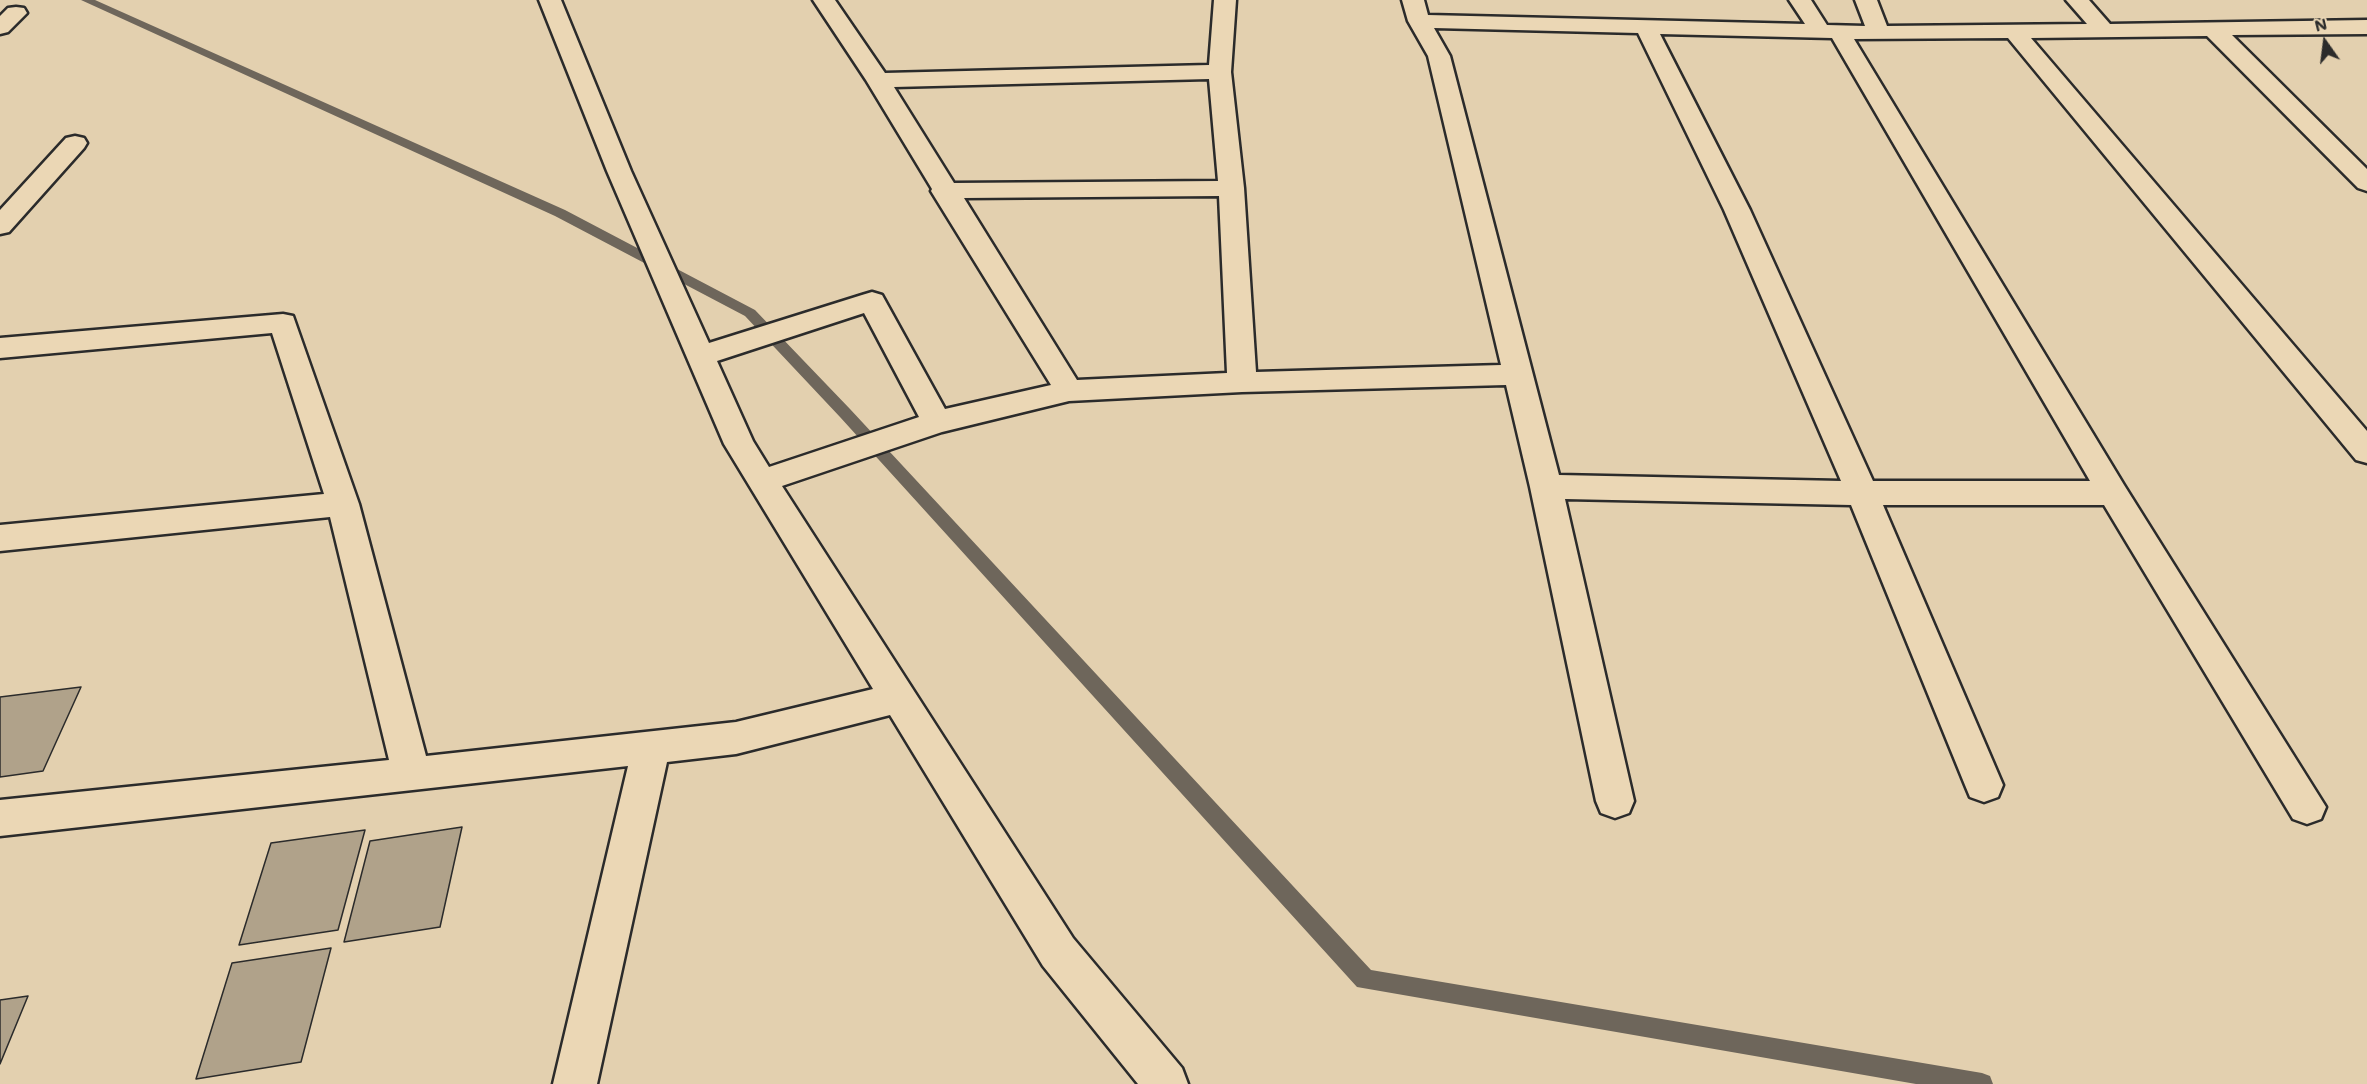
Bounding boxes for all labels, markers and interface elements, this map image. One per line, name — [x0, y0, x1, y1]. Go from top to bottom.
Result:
north arrow — [2295, 12, 2355, 72]
text: N — [2312, 12, 2329, 36]

